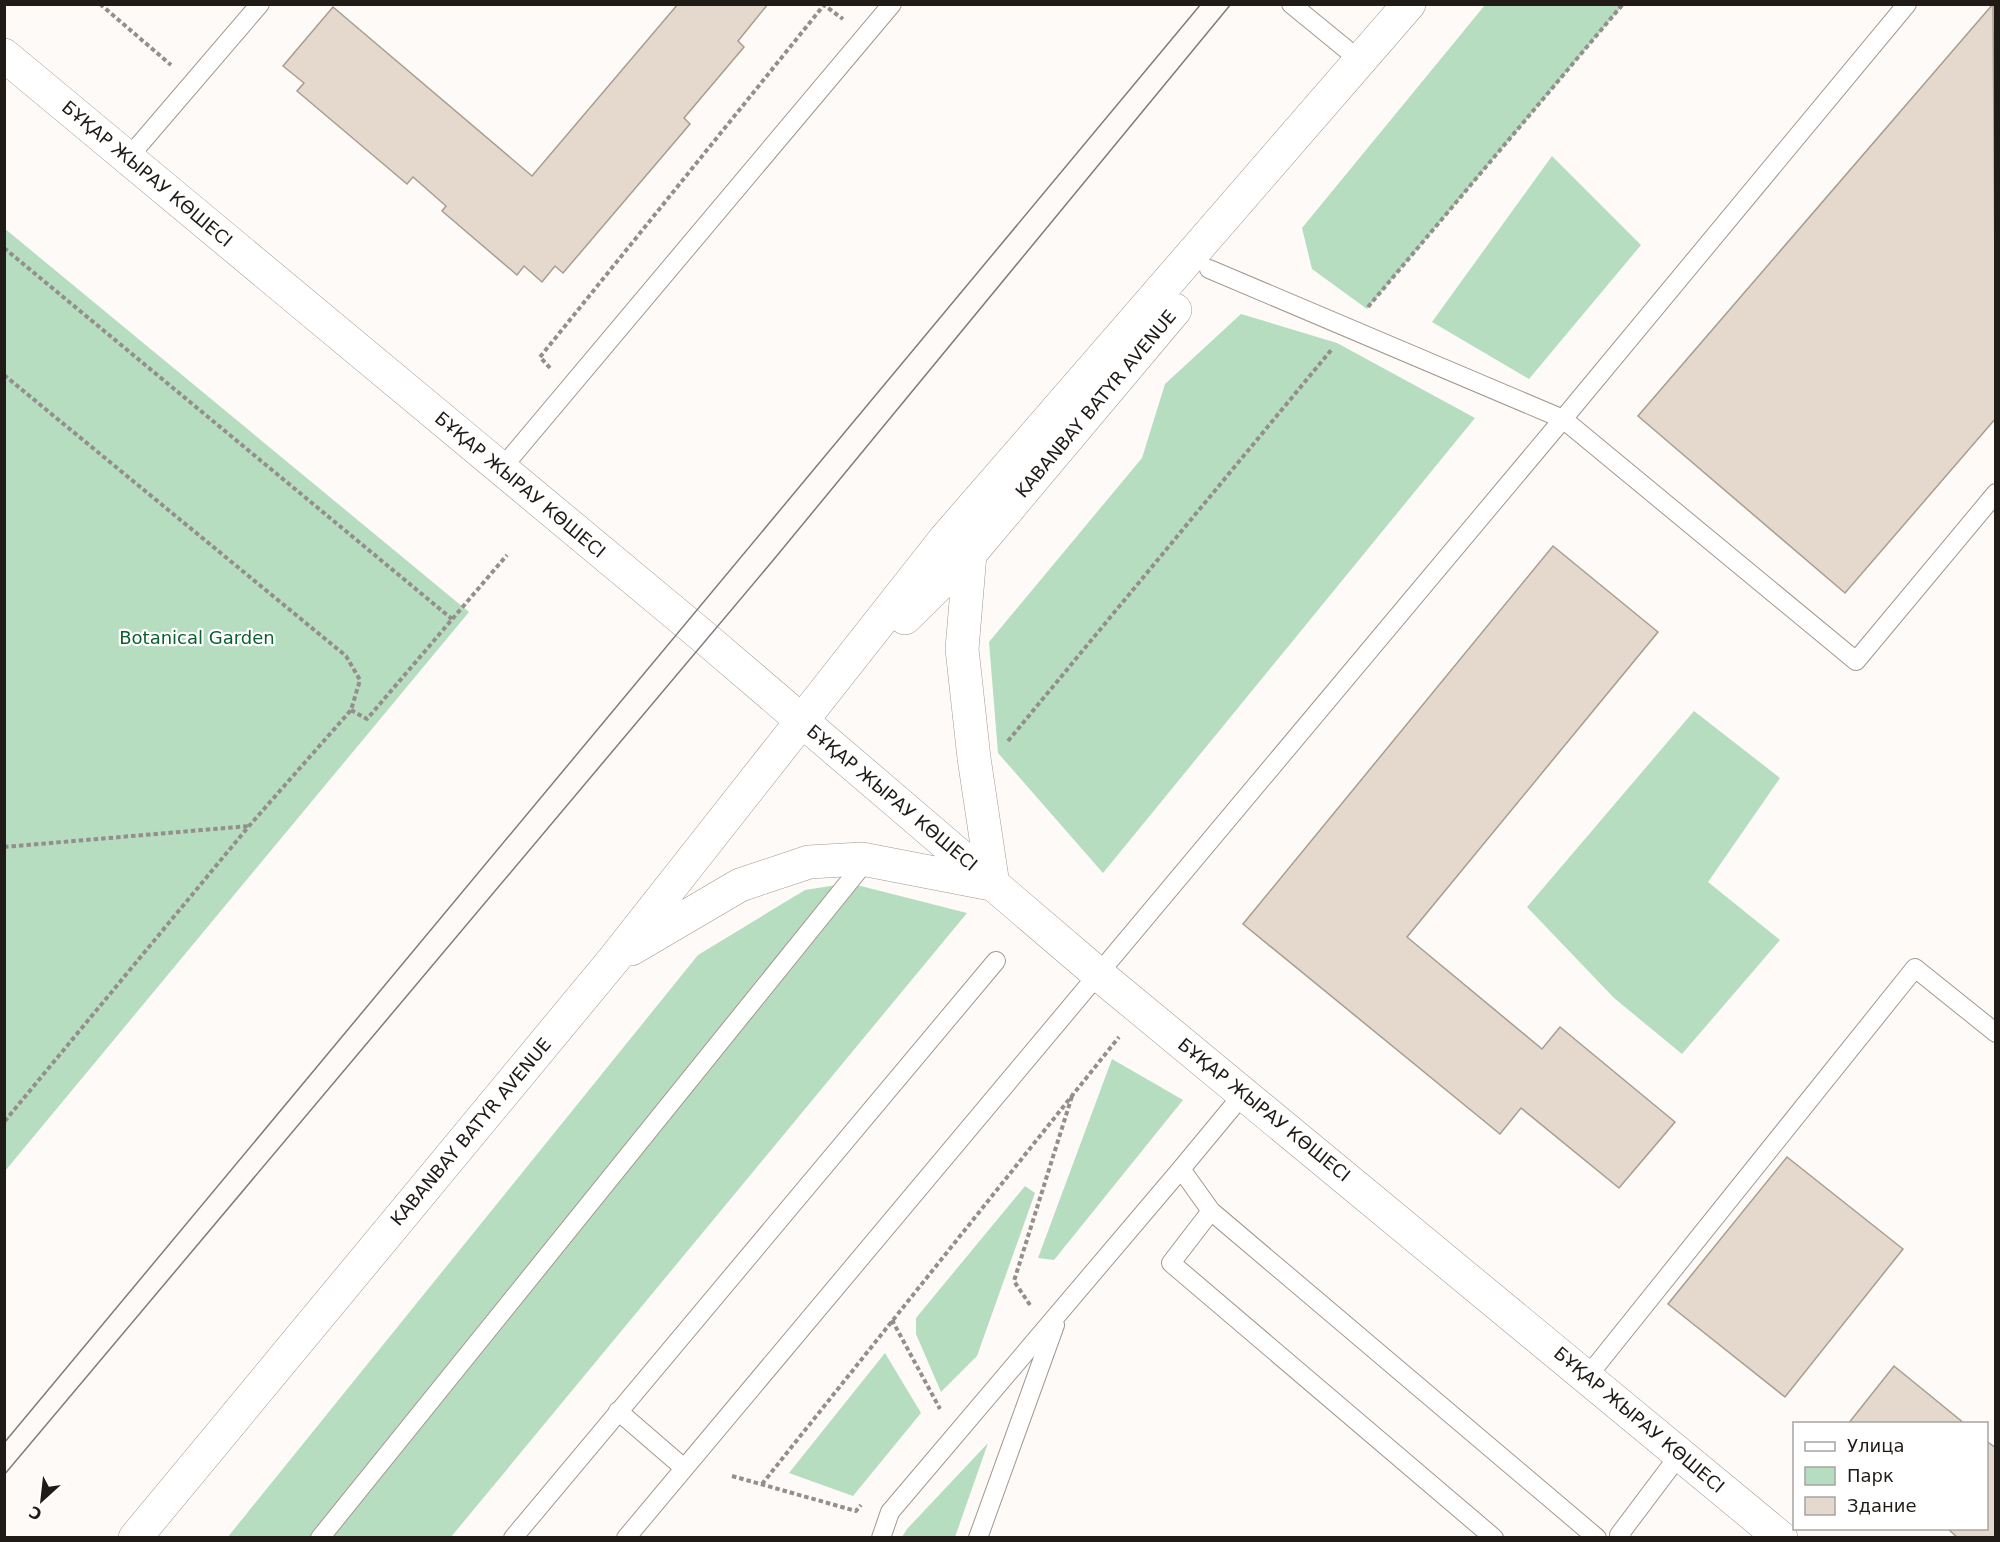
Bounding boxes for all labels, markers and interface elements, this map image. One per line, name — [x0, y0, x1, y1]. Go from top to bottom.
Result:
street label: БҰҚАР ЖЫРАУ КӨШЕСІ — [58, 96, 237, 251]
street label: KABANBAY BATYR AVENUE — [1011, 306, 1180, 502]
street label: БҰҚАР ЖЫРАУ КӨШЕСІ — [431, 407, 610, 562]
park label: Botanical Garden — [119, 627, 275, 648]
street label: БҰҚАР ЖЫРАУ КӨШЕСІ — [803, 720, 982, 875]
street label: KABANBAY BATYR AVENUE — [386, 1034, 555, 1230]
street label: БҰҚАР ЖЫРАУ КӨШЕСІ — [1174, 1034, 1355, 1186]
street label: БҰҚАР ЖЫРАУ КӨШЕСІ — [1550, 1342, 1729, 1497]
legend — [1793, 1422, 1988, 1530]
text: Улица — [1847, 1435, 1904, 1456]
text: Парк — [1847, 1465, 1894, 1486]
north arrow — [12, 1470, 72, 1530]
text: Здание — [1847, 1495, 1917, 1516]
text: С — [26, 1502, 45, 1524]

